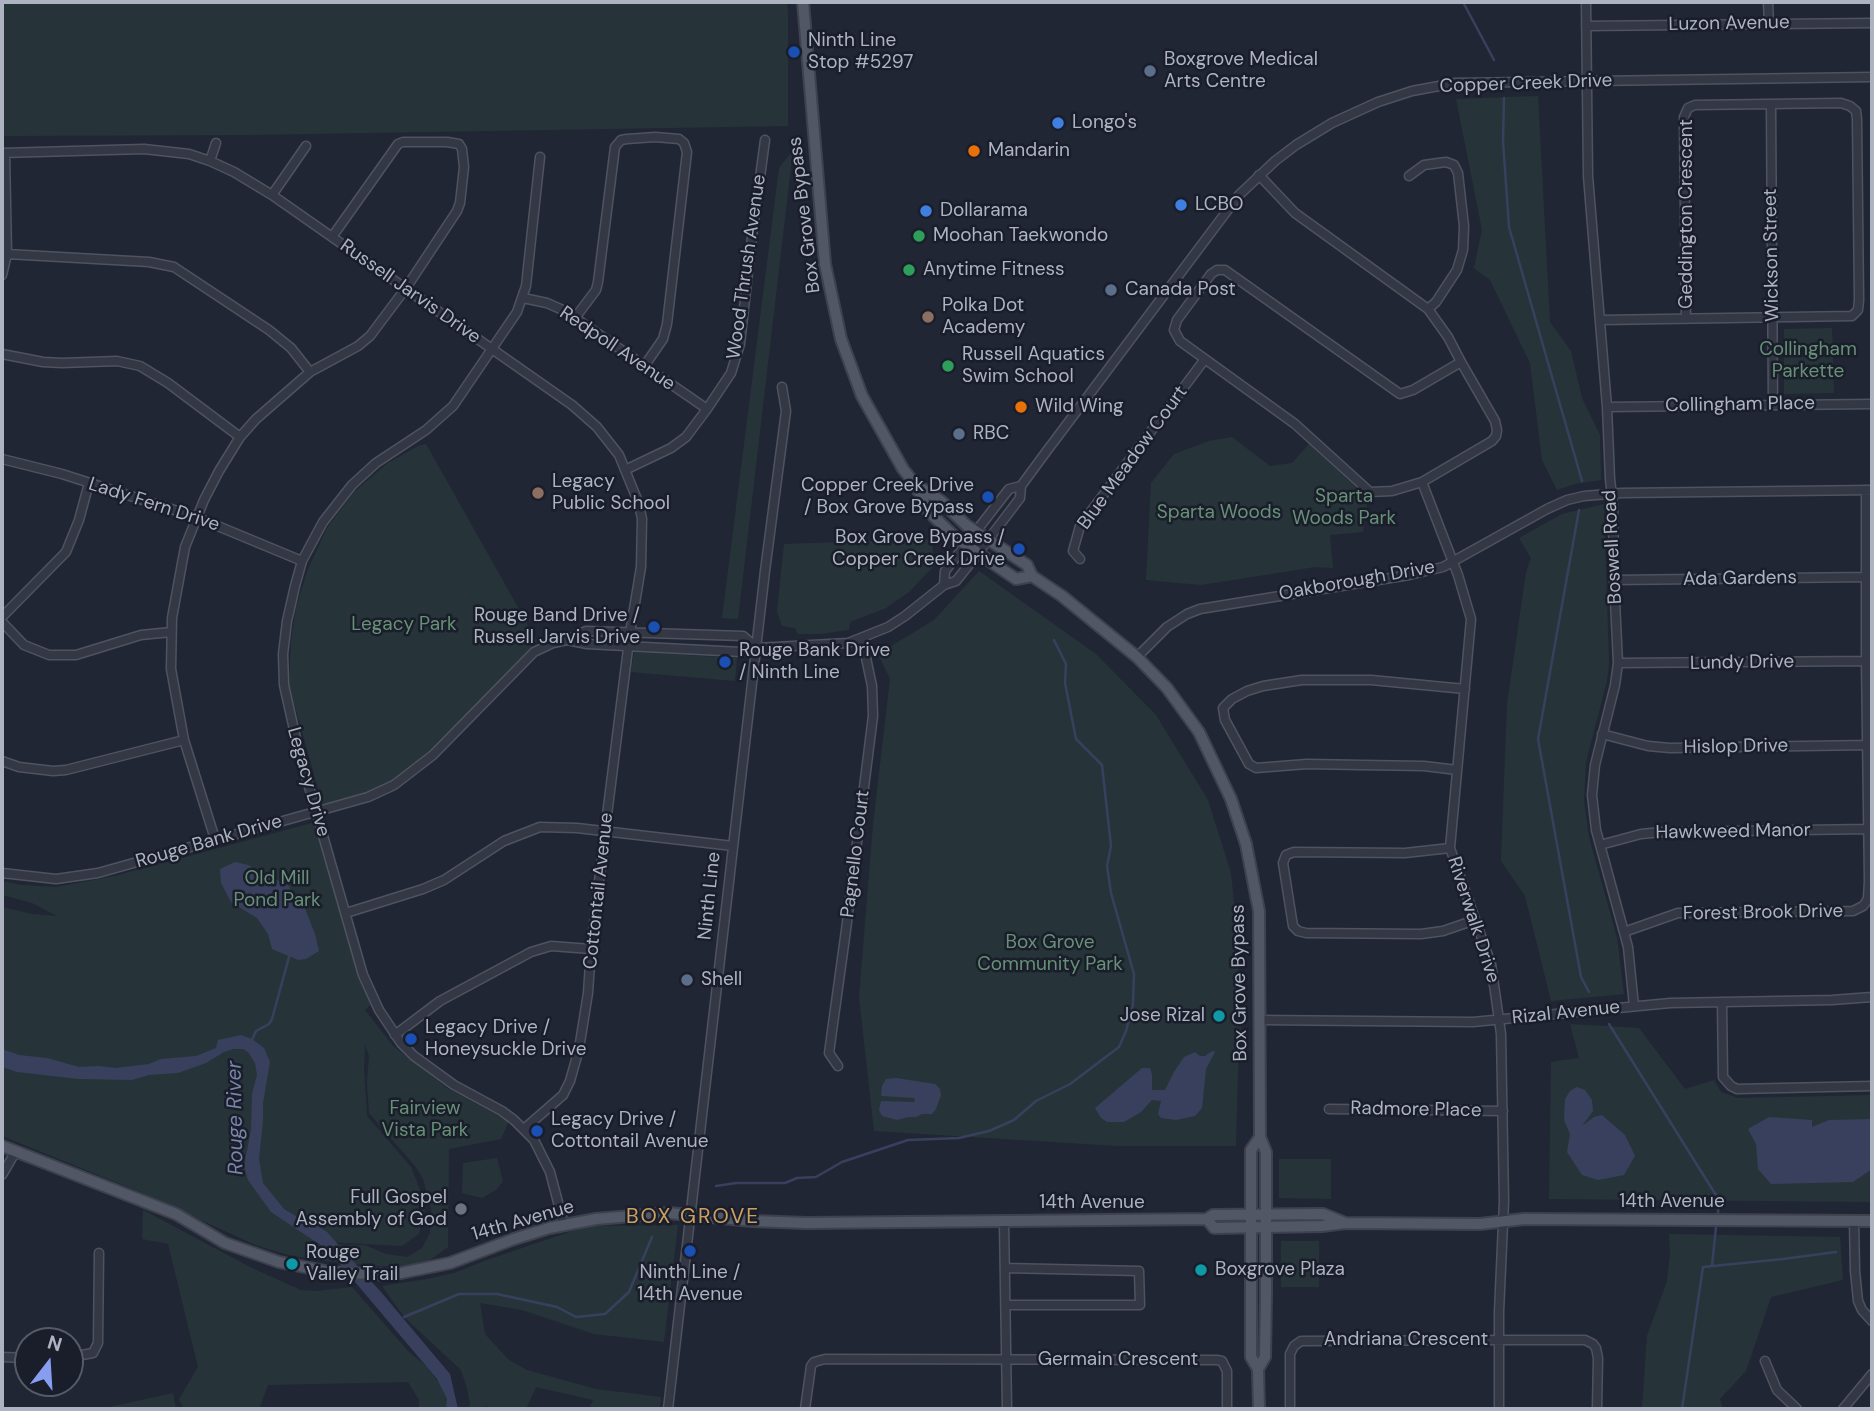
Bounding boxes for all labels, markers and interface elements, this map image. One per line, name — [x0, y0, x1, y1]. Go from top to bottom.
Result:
street label: Luzon Avenue — [1668, 12, 1790, 36]
place label: Ninth Line Stop #5297 — [808, 30, 913, 74]
marker: Ninth Line Stop #5297 — [786, 44, 802, 60]
place label: Boxgrove Medical Arts Centre — [1164, 49, 1318, 93]
marker: Boxgrove Medical Arts Centre — [1142, 63, 1158, 79]
street label: Copper Creek Drive — [1439, 70, 1613, 98]
place label: Longo's — [1072, 112, 1137, 134]
marker: Longo's — [1050, 115, 1066, 131]
street label: Geddington Crescent — [1676, 119, 1698, 309]
street label: Box Grove Bypass — [784, 136, 826, 294]
place label: Mandarin — [988, 140, 1070, 162]
marker: Mandarin — [966, 143, 982, 159]
street label: Wood Thrush Avenue — [723, 173, 771, 361]
street label: Wickson Street — [1759, 188, 1785, 322]
place label: LCBO — [1195, 194, 1244, 216]
marker: LCBO — [1173, 197, 1189, 213]
place label: Dollarama — [940, 200, 1028, 222]
marker: Dollarama — [918, 203, 934, 219]
place label: Moohan Taekwondo — [933, 225, 1108, 247]
marker: Moohan Taekwondo — [911, 228, 927, 244]
street label: Russell Jarvis Drive — [335, 235, 485, 349]
place label: Anytime Fitness — [923, 259, 1065, 281]
marker: Anytime Fitness — [901, 262, 917, 278]
place label: Canada Post — [1125, 279, 1236, 301]
marker: Canada Post — [1103, 282, 1119, 298]
place label: Polka Dot Academy — [942, 295, 1025, 339]
street label: Redpoll Avenue — [555, 302, 679, 396]
marker: Polka Dot Academy — [920, 309, 936, 325]
park label: Collingham Parkette — [1759, 339, 1857, 383]
place label: Russell Aquatics Swim School — [962, 344, 1105, 388]
marker: Russell Aquatics Swim School — [940, 358, 956, 374]
street label: Blue Meadow Court — [1073, 382, 1193, 534]
street label: Collingham Place — [1665, 392, 1815, 418]
place label: Wild Wing — [1035, 396, 1124, 418]
marker: Wild Wing — [1013, 399, 1029, 415]
place label: RBC — [973, 423, 1009, 445]
marker: RBC — [951, 426, 967, 442]
place label: Legacy Public School — [552, 471, 670, 515]
street label: Lady Fern Drive — [86, 473, 222, 537]
place label: Copper Creek Drive / Box Grove Bypass — [801, 475, 974, 519]
marker: Legacy Public School — [530, 485, 546, 501]
park label: Sparta Woods Park — [1292, 486, 1396, 530]
marker: Copper Creek Drive / Box Grove Bypass — [980, 489, 996, 505]
street label: Boswell Road — [1599, 489, 1627, 605]
park label: Sparta Woods — [1157, 502, 1281, 524]
place label: Box Grove Bypass / Copper Creek Drive — [832, 527, 1005, 571]
marker: Box Grove Bypass / Copper Creek Drive — [1011, 541, 1027, 557]
street label: Oakborough Drive — [1277, 556, 1437, 606]
street label: Ada Gardens — [1683, 567, 1797, 591]
place label: Rouge Band Drive / Russell Jarvis Drive — [473, 605, 640, 649]
park label: Legacy Park — [351, 614, 457, 636]
marker: Rouge Band Drive / Russell Jarvis Drive — [646, 619, 662, 635]
place label: Rouge Bank Drive / Ninth Line — [739, 640, 890, 684]
street label: Lundy Drive — [1690, 651, 1794, 675]
marker: Rouge Bank Drive / Ninth Line — [717, 654, 733, 670]
street label: Legacy Drive — [282, 725, 334, 839]
street label: Hislop Drive — [1684, 735, 1788, 759]
street label: Pagnello Court — [837, 789, 875, 919]
street label: Rouge Bank Drive — [133, 810, 285, 874]
street label: Cottontail Avenue — [579, 811, 619, 971]
street label: Hawkweed Manor — [1655, 819, 1811, 845]
street label: Ninth Line — [694, 851, 726, 941]
street label: Riverwalk Drive — [1442, 854, 1504, 986]
park label: Old Mill Pond Park — [233, 868, 321, 912]
street label: Forest Brook Drive — [1683, 900, 1843, 926]
street label: Box Grove Bypass — [1227, 904, 1253, 1062]
park label: Box Grove Community Park — [977, 932, 1123, 976]
place label: Shell — [701, 969, 742, 991]
marker: Shell — [679, 972, 695, 988]
street label: Rizal Avenue — [1511, 996, 1621, 1030]
place label: Jose Rizal — [1120, 1005, 1205, 1027]
marker: Jose Rizal — [1211, 1008, 1227, 1024]
place label: Legacy Drive / Honeysuckle Drive — [425, 1017, 586, 1061]
marker: Legacy Drive / Honeysuckle Drive — [403, 1031, 419, 1047]
water label: Rouge River — [222, 1061, 250, 1175]
street label: Radmore Place — [1350, 1097, 1482, 1123]
park label: Fairview Vista Park — [382, 1098, 468, 1142]
place label: Legacy Drive / Cottontail Avenue — [551, 1109, 709, 1153]
marker: Legacy Drive / Cottontail Avenue — [529, 1123, 545, 1139]
place label: Full Gospel Assembly of God — [295, 1187, 447, 1231]
street label: 14th Avenue — [1619, 1191, 1725, 1213]
street label: 14th Avenue — [1039, 1192, 1145, 1214]
street label: 14th Avenue — [469, 1196, 577, 1246]
marker: Full Gospel Assembly of God — [453, 1201, 469, 1217]
district label: BOX GROVE — [627, 1204, 759, 1230]
place label: Rouge Valley Trail — [306, 1242, 398, 1286]
marker: Ninth Line / 14th Avenue — [682, 1243, 698, 1259]
marker: Rouge Valley Trail — [284, 1256, 300, 1272]
place label: Boxgrove Plaza — [1215, 1259, 1345, 1281]
place label: Ninth Line / 14th Avenue — [637, 1262, 743, 1306]
marker: Boxgrove Plaza — [1193, 1262, 1209, 1278]
north arrow — [14, 1327, 84, 1397]
text: N — [44, 1329, 65, 1357]
street label: Andriana Crescent — [1324, 1329, 1488, 1351]
street label: Germain Crescent — [1038, 1349, 1198, 1371]

